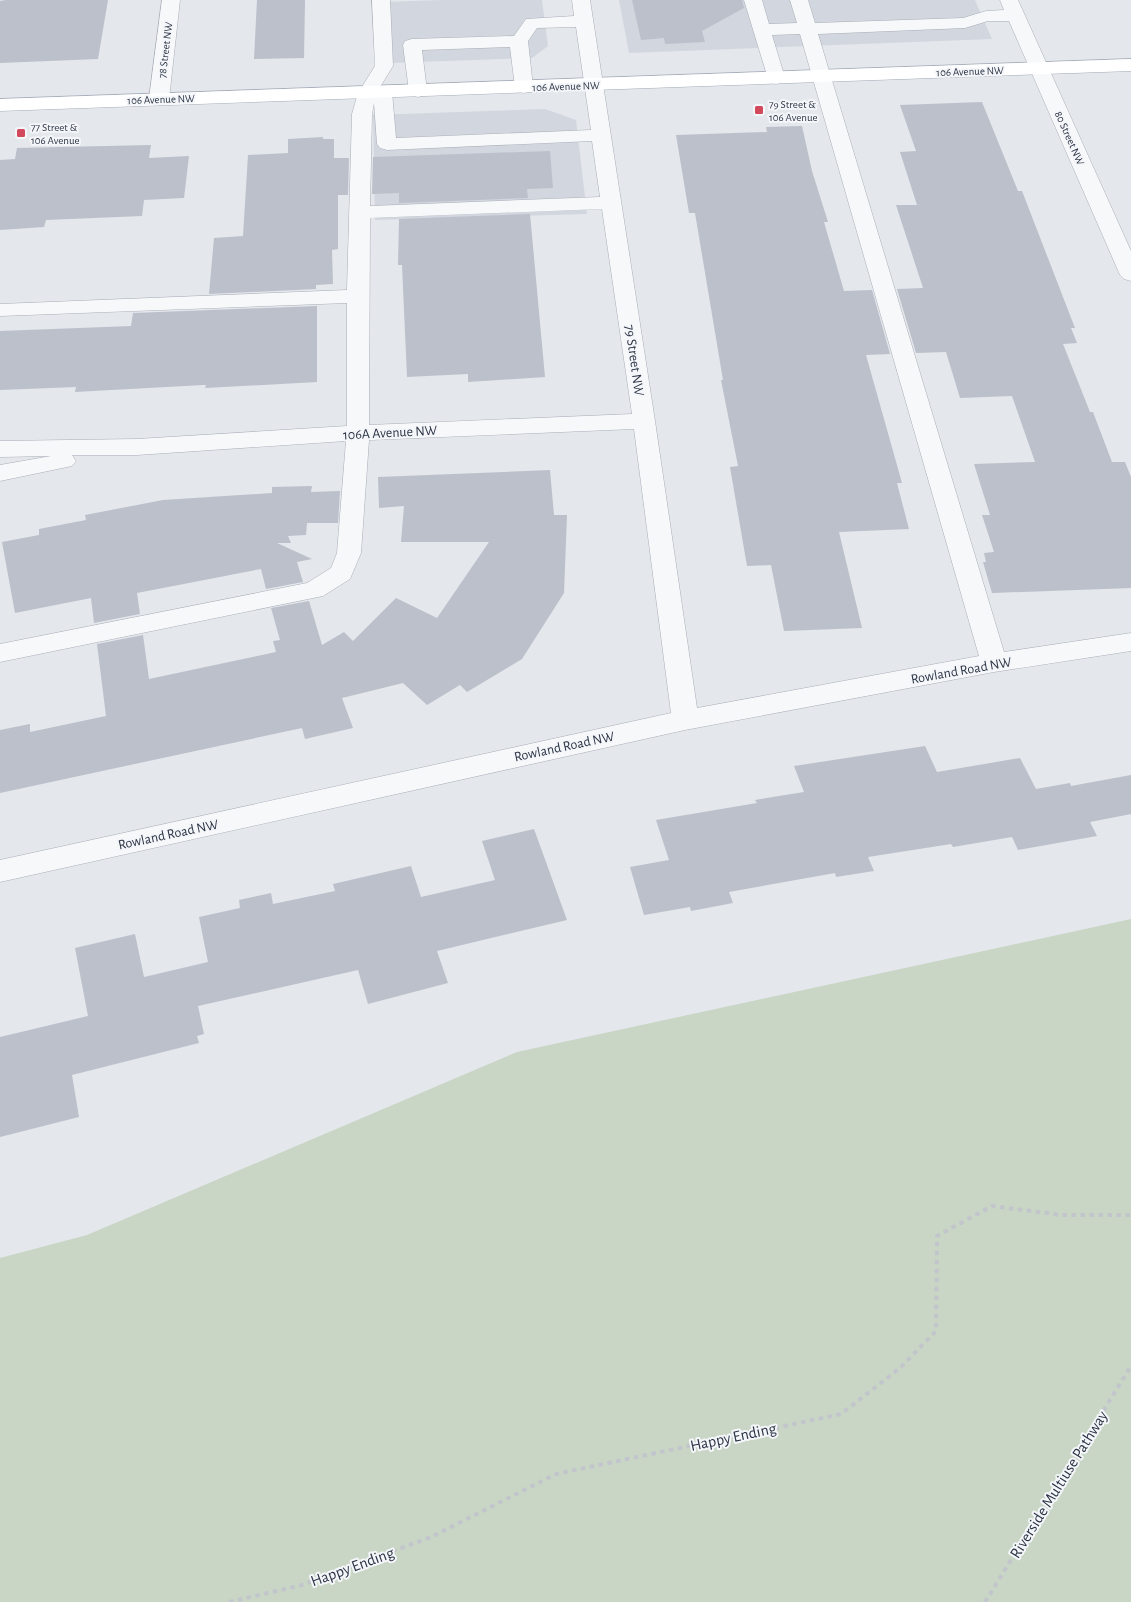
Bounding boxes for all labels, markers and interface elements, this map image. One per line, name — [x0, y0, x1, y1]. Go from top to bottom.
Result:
street label: 78 Street NW — [157, 21, 174, 79]
street label: 106 Avenue NW — [936, 65, 1004, 78]
street label: 106 Avenue NW — [532, 80, 600, 93]
street label: 106 Avenue NW — [127, 93, 195, 106]
place label: 79 Street & 106 Avenue — [769, 99, 818, 123]
marker: 79 Street & 106 Avenue — [753, 104, 765, 116]
street label: 80 Street NW — [1053, 110, 1086, 167]
place label: 77 Street & 106 Avenue — [31, 122, 80, 146]
marker: 77 Street & 106 Avenue — [15, 127, 27, 139]
street label: 79 Street NW — [622, 324, 646, 397]
street label: 106A Avenue NW — [343, 424, 438, 442]
street label: Rowland Road NW — [910, 655, 1013, 687]
street label: Rowland Road NW — [513, 729, 616, 764]
street label: Rowland Road NW — [117, 817, 220, 852]
street label: Riverside Multiuse Pathway — [1007, 1408, 1112, 1562]
street label: Happy Ending — [689, 1420, 778, 1455]
street label: Happy Ending — [308, 1544, 397, 1590]

